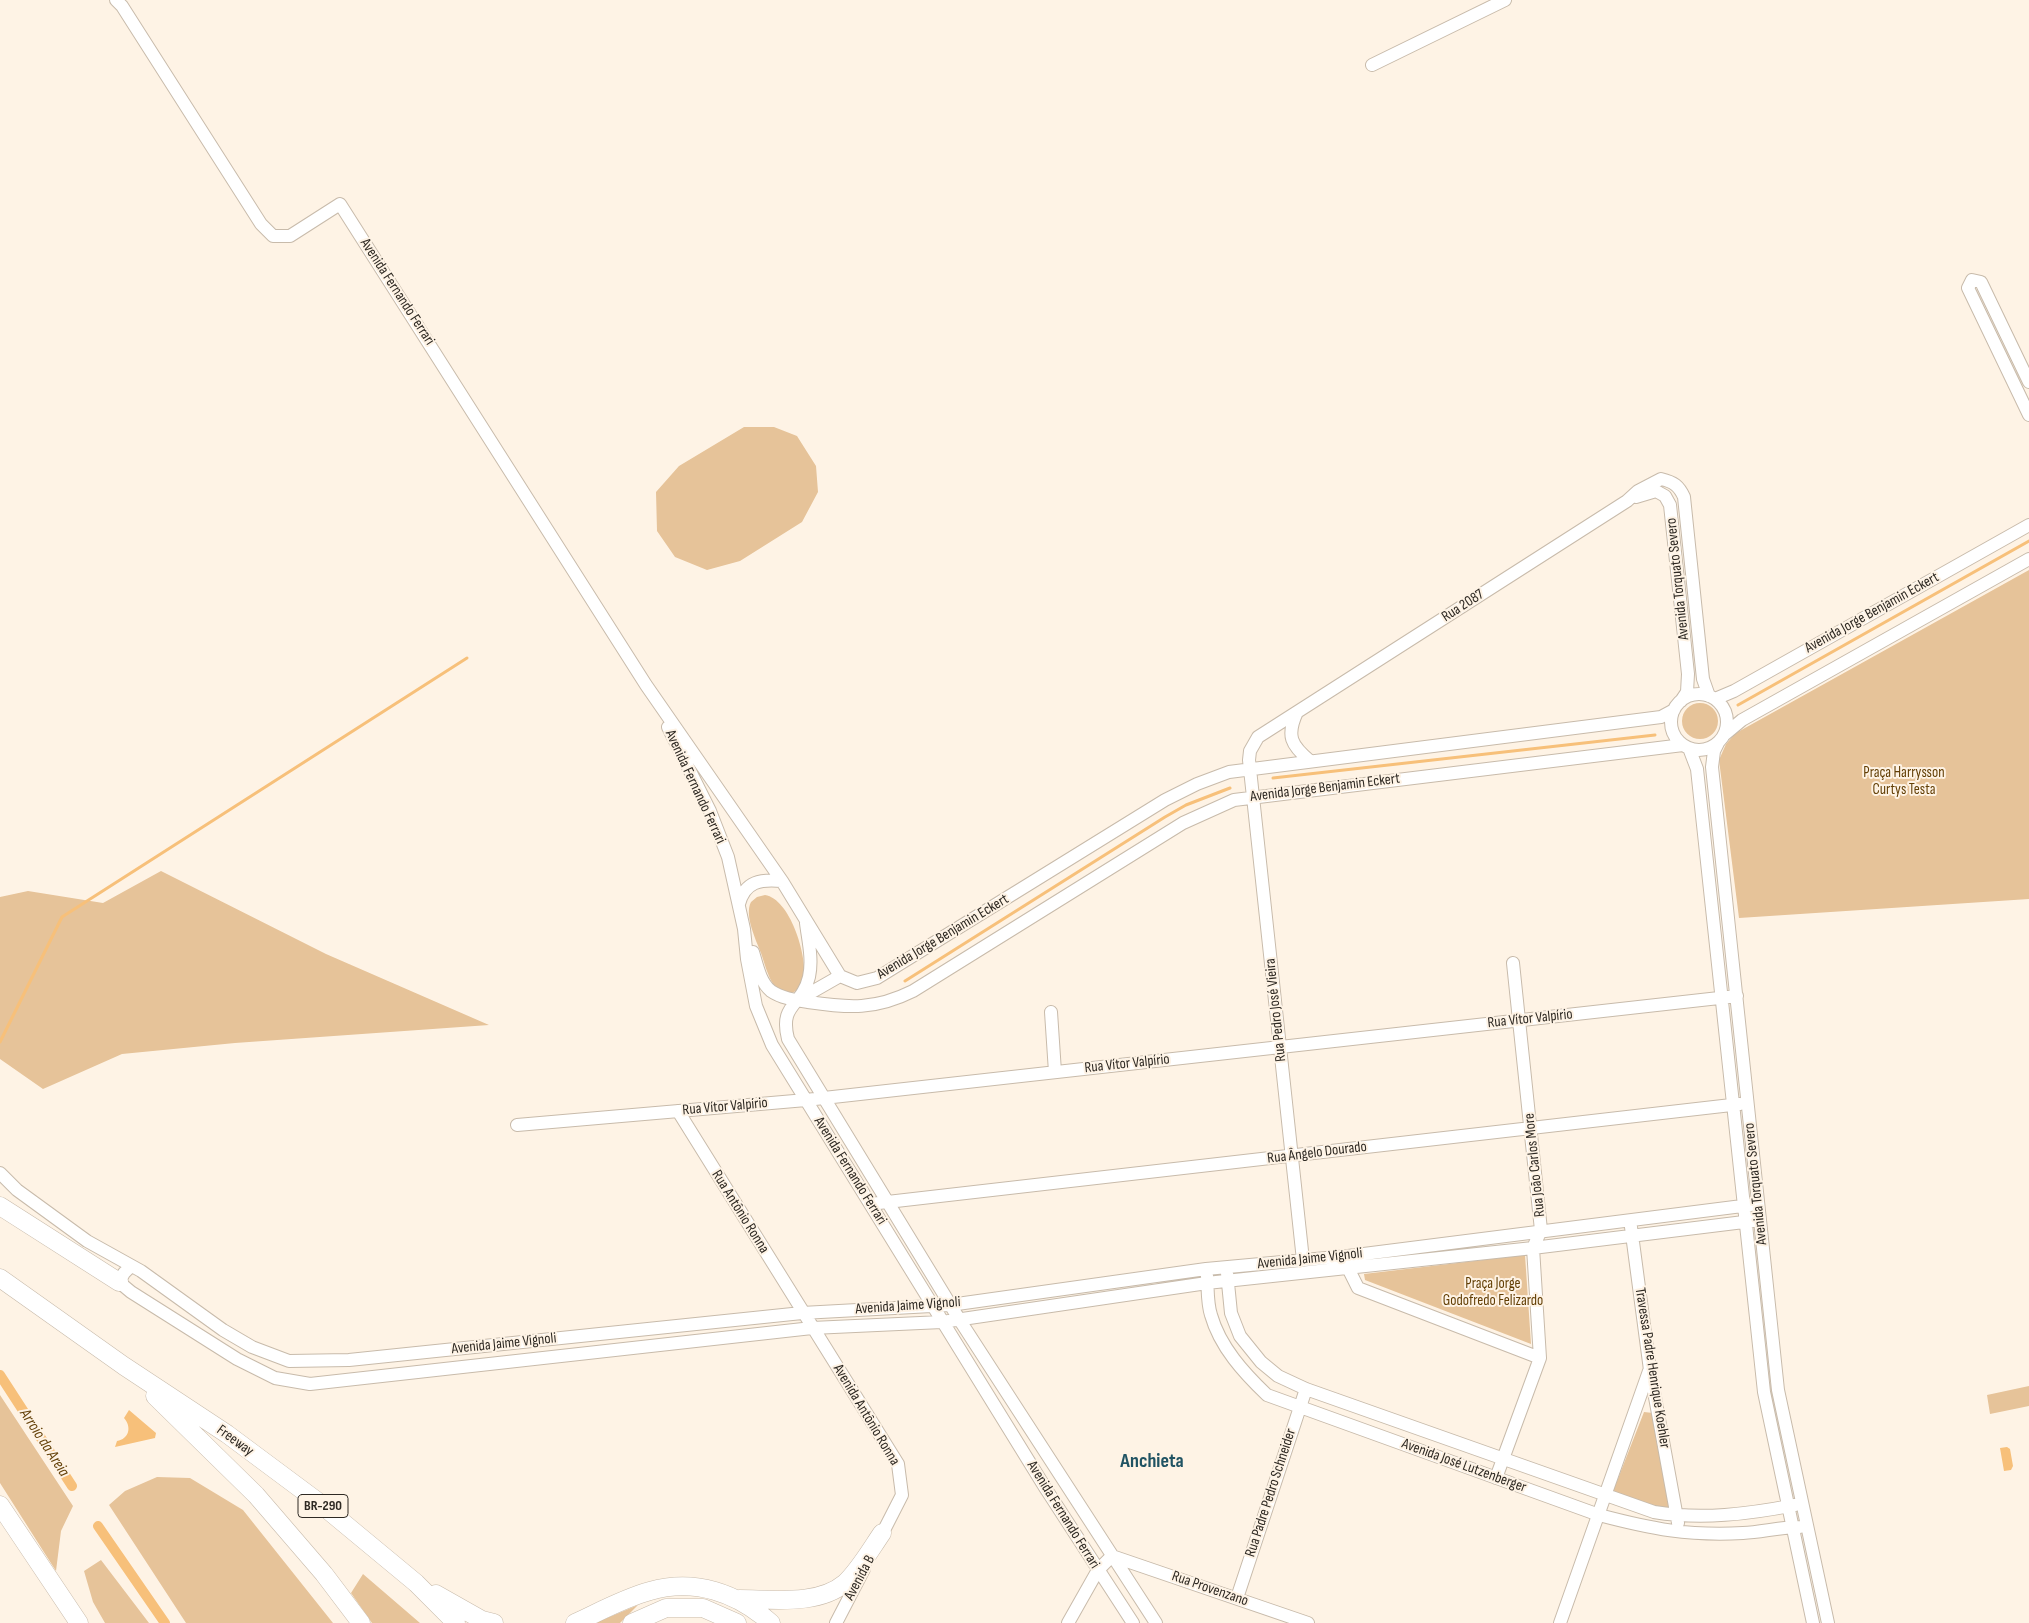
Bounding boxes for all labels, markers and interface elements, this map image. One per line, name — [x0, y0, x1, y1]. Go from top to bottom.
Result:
street label: Avenida Fernando Ferrari — [356, 235, 438, 349]
street label: Avenida Torquato Severo — [1663, 517, 1693, 641]
street label: Avenida Jorge Benjamin Eckert — [1802, 569, 1942, 657]
street label: Rua 2087 — [1438, 586, 1488, 626]
street label: Avenida Fernando Ferrari — [661, 727, 729, 847]
park label: Praça Harrysson Curtys Testa — [1863, 764, 1945, 799]
street label: Avenida Jorge Benjamin Eckert — [1249, 770, 1401, 806]
street label: Avenida Jorge Benjamin Eckert — [874, 891, 1012, 983]
street label: Rua Pedro José Vieira — [1262, 957, 1290, 1063]
street label: Rua Vítor Valpírio — [1487, 1006, 1573, 1032]
street label: Rua Vítor Valpírio — [1084, 1051, 1170, 1077]
street label: Rua Vítor Valpírio — [682, 1094, 768, 1120]
street label: Rua João Carlos More — [1521, 1112, 1549, 1218]
street label: Avenida Fernando Ferrari — [810, 1114, 890, 1228]
street label: Avenida Torquato Severo — [1741, 1122, 1771, 1246]
street label: Rua Ângelo Dourado — [1266, 1138, 1368, 1168]
street label: Rua Antônio Ronna — [707, 1167, 773, 1257]
street label: Avenida Jaime Vignoli — [1257, 1245, 1363, 1273]
park label: Praça Jorge Godofredo Felizardo — [1443, 1275, 1543, 1310]
street label: Travessa Padre Henrique Koehler — [1630, 1286, 1674, 1450]
street label: Avenida Jaime Vignoli — [855, 1293, 961, 1319]
street label: Avenida Jaime Vignoli — [451, 1330, 557, 1358]
street label: Avenida Antônio Ronna — [829, 1361, 903, 1469]
water label: Arroio da Areia — [15, 1406, 73, 1480]
street label: Freeway — [213, 1422, 257, 1460]
street label: Rua Padre Pedro Schneider — [1242, 1427, 1300, 1559]
street label: Avenida José Lutzenberger — [1399, 1435, 1529, 1497]
district label: Anchieta — [1120, 1450, 1184, 1474]
street label: Avenida Fernando Ferrari — [1023, 1458, 1103, 1572]
road number: BR-290 — [298, 1494, 348, 1518]
street label: Avenida B — [841, 1552, 879, 1604]
street label: Rua Provenzano — [1169, 1568, 1251, 1610]

